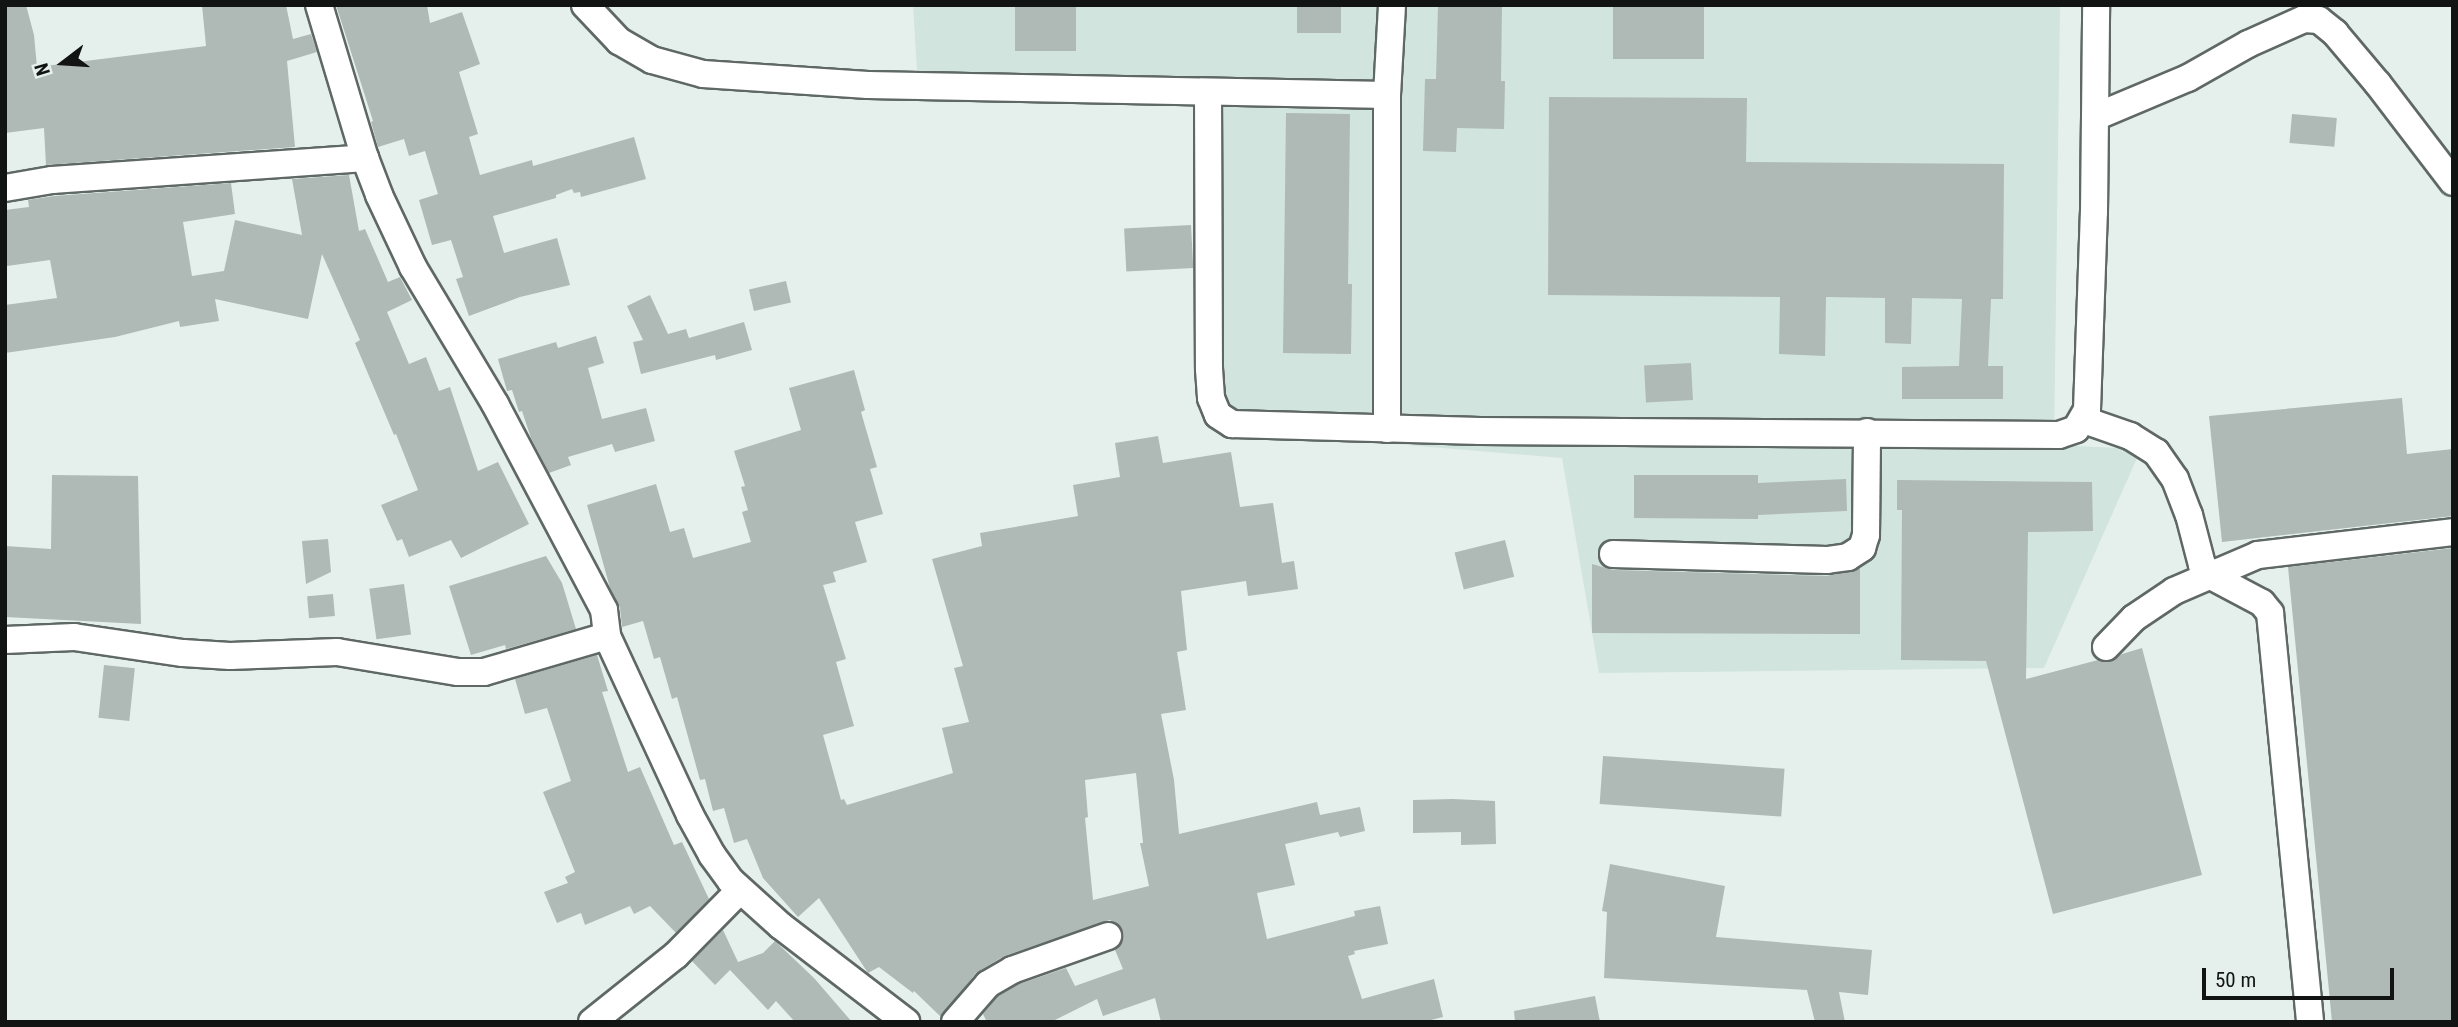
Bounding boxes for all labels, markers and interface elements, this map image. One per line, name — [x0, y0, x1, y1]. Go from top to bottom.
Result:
north arrow — [28, 28, 98, 98]
text: N — [30, 60, 55, 78]
scale bar — [2206, 954, 2398, 998]
text: 50 m — [2215, 968, 2256, 992]

